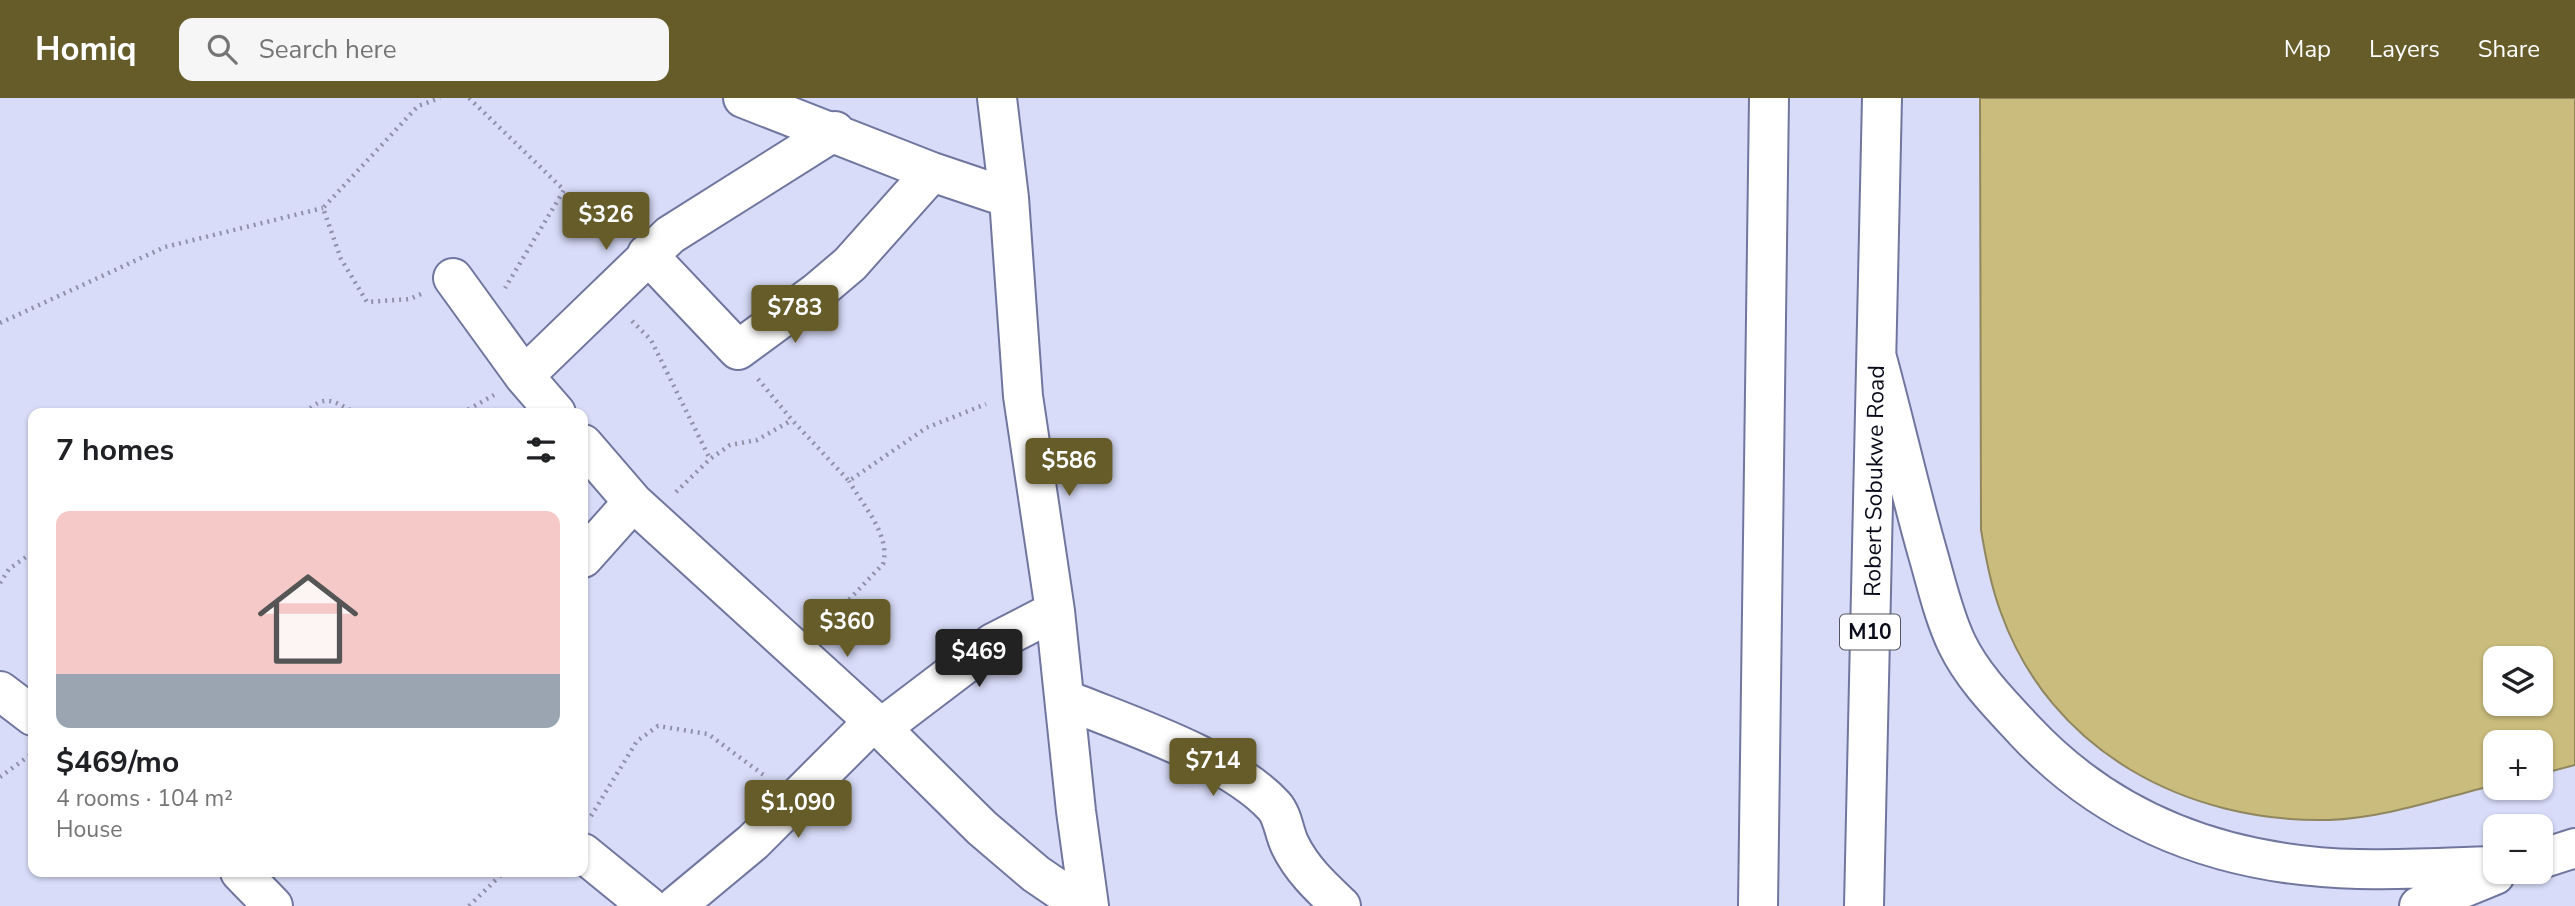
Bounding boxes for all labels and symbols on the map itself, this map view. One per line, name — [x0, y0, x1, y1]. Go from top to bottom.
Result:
pin: $326 — [565, 192, 647, 252]
pin: $783 — [754, 286, 836, 345]
street label: Robert Sobukwe Road — [1857, 365, 1892, 597]
pin: $586 — [1028, 438, 1110, 498]
pin: $360 — [806, 600, 888, 659]
road number: M10 — [1840, 614, 1900, 650]
pin: $469 — [938, 630, 1020, 689]
pin: $714 — [1172, 738, 1254, 798]
pin: $1,090 — [741, 780, 855, 840]

